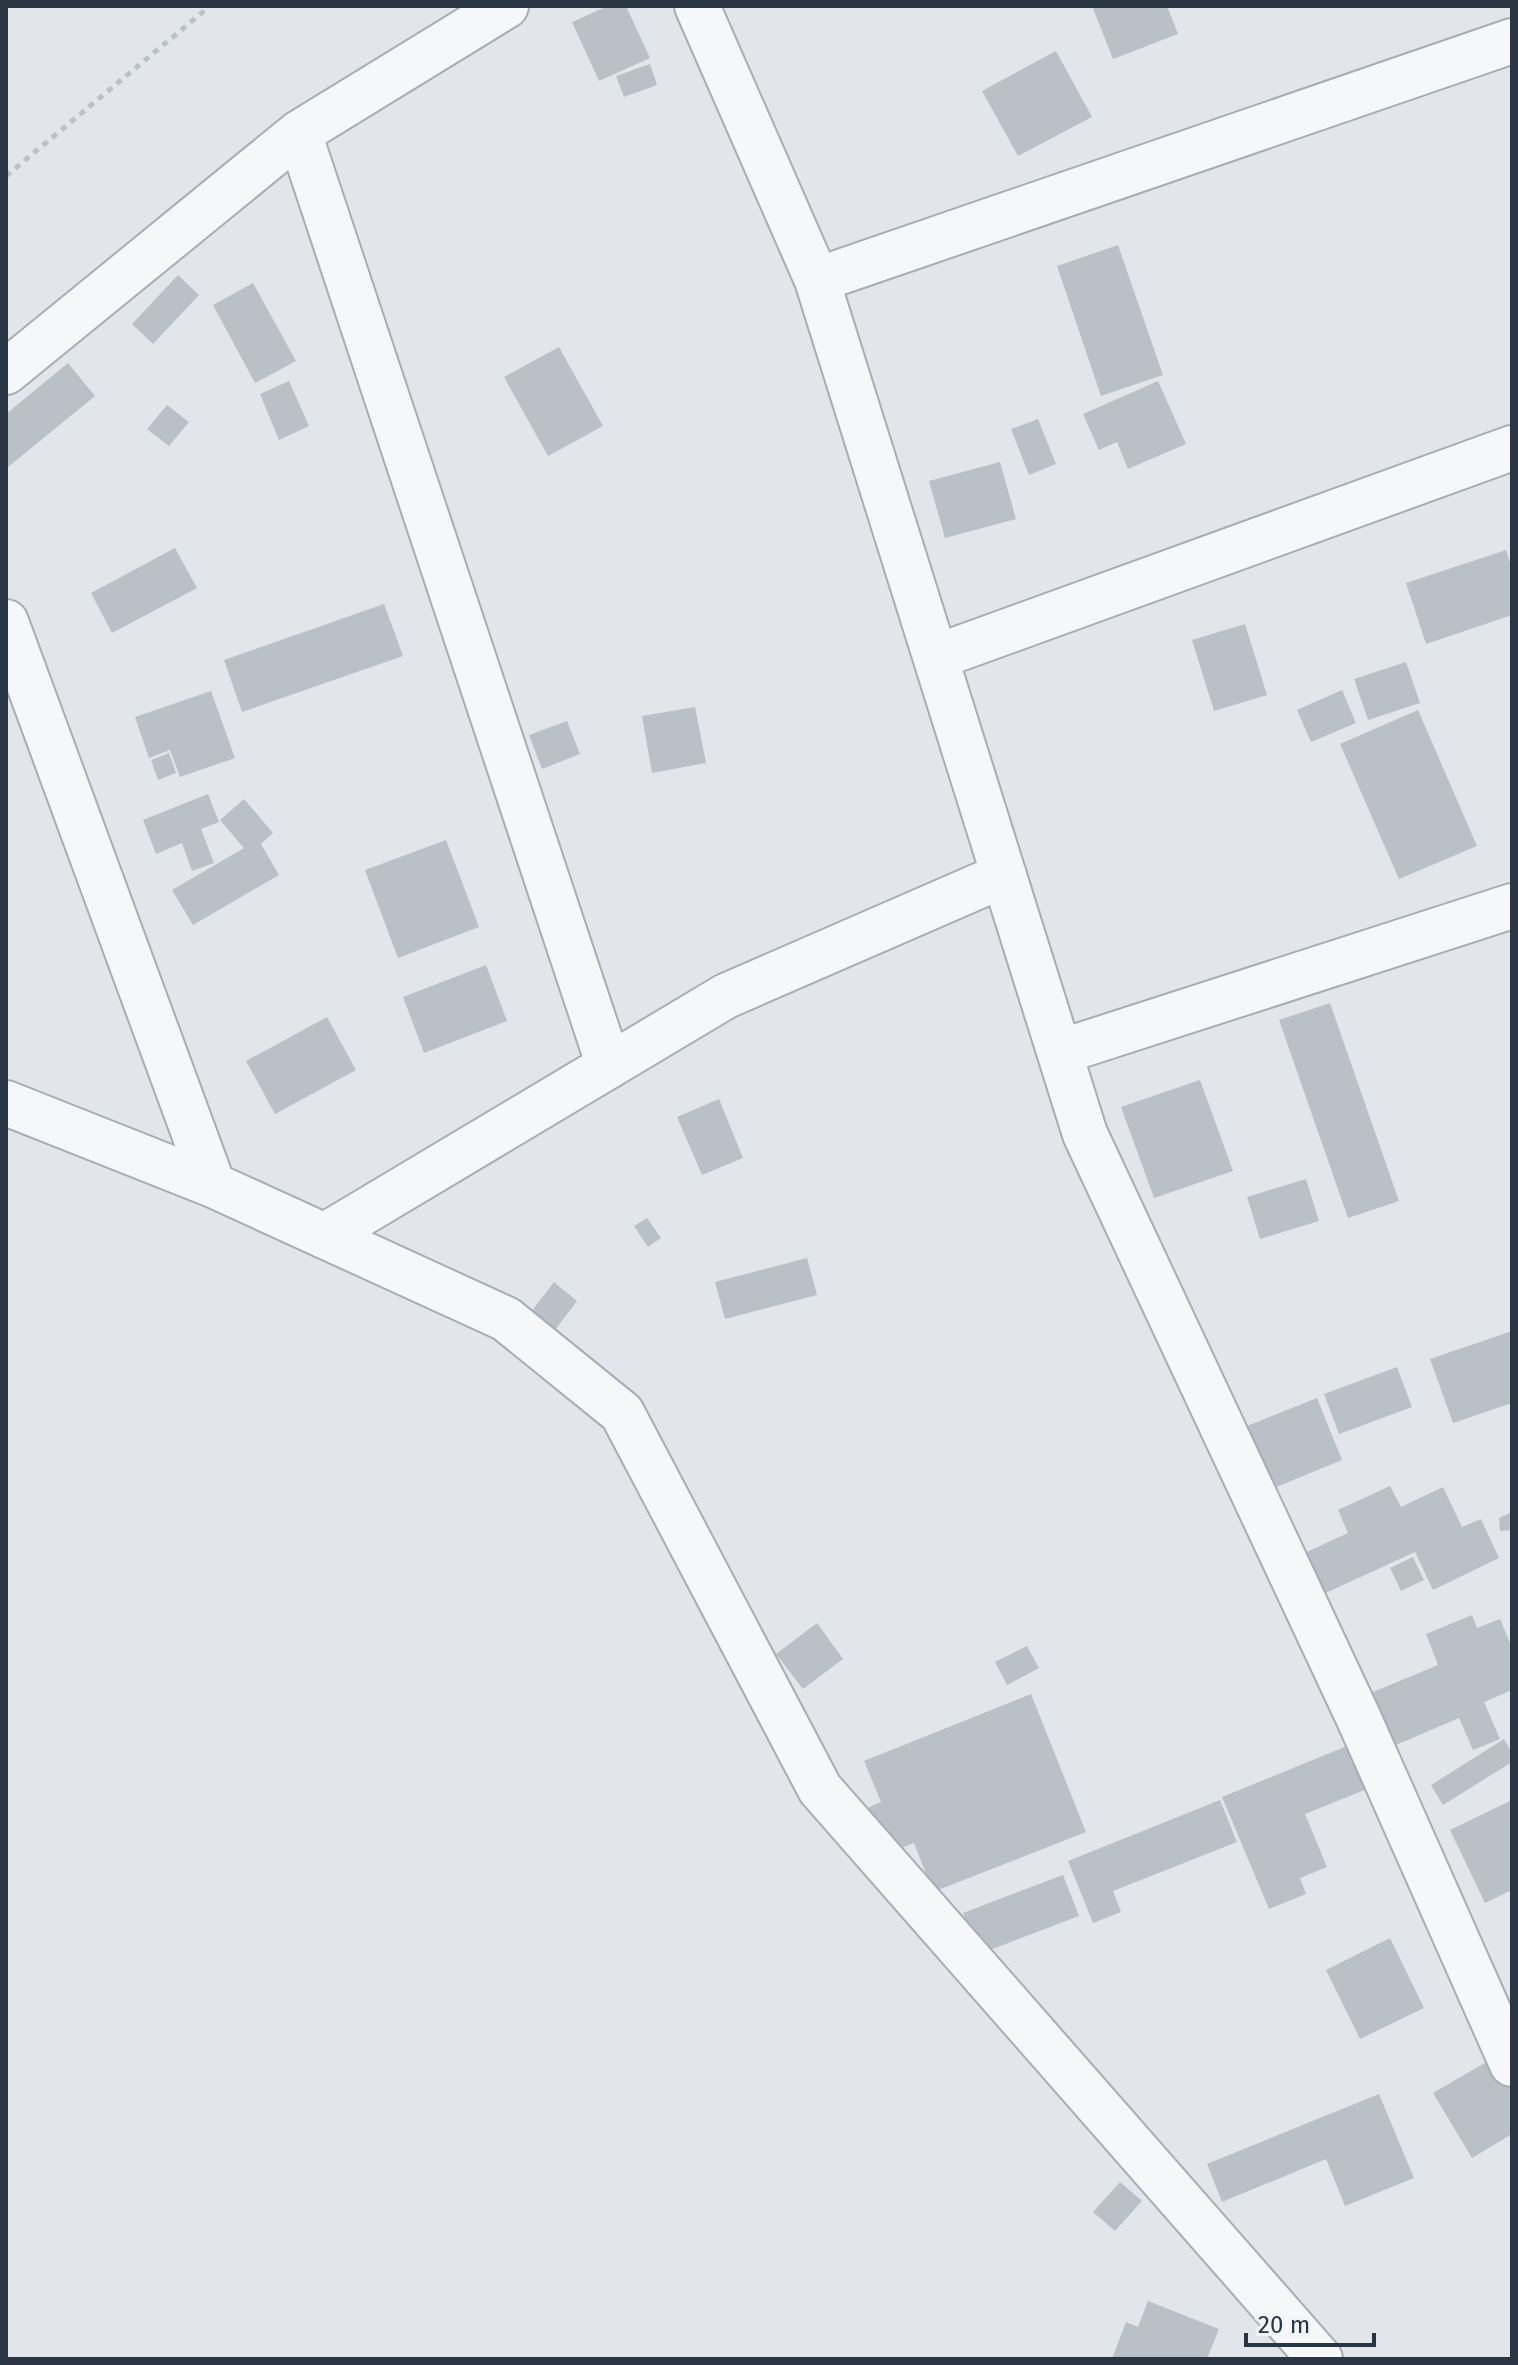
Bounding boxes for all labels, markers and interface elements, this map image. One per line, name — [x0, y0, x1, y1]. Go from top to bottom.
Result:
scale bar — [1246, 2297, 1374, 2347]
text: 20 m — [1258, 2311, 1310, 2339]

